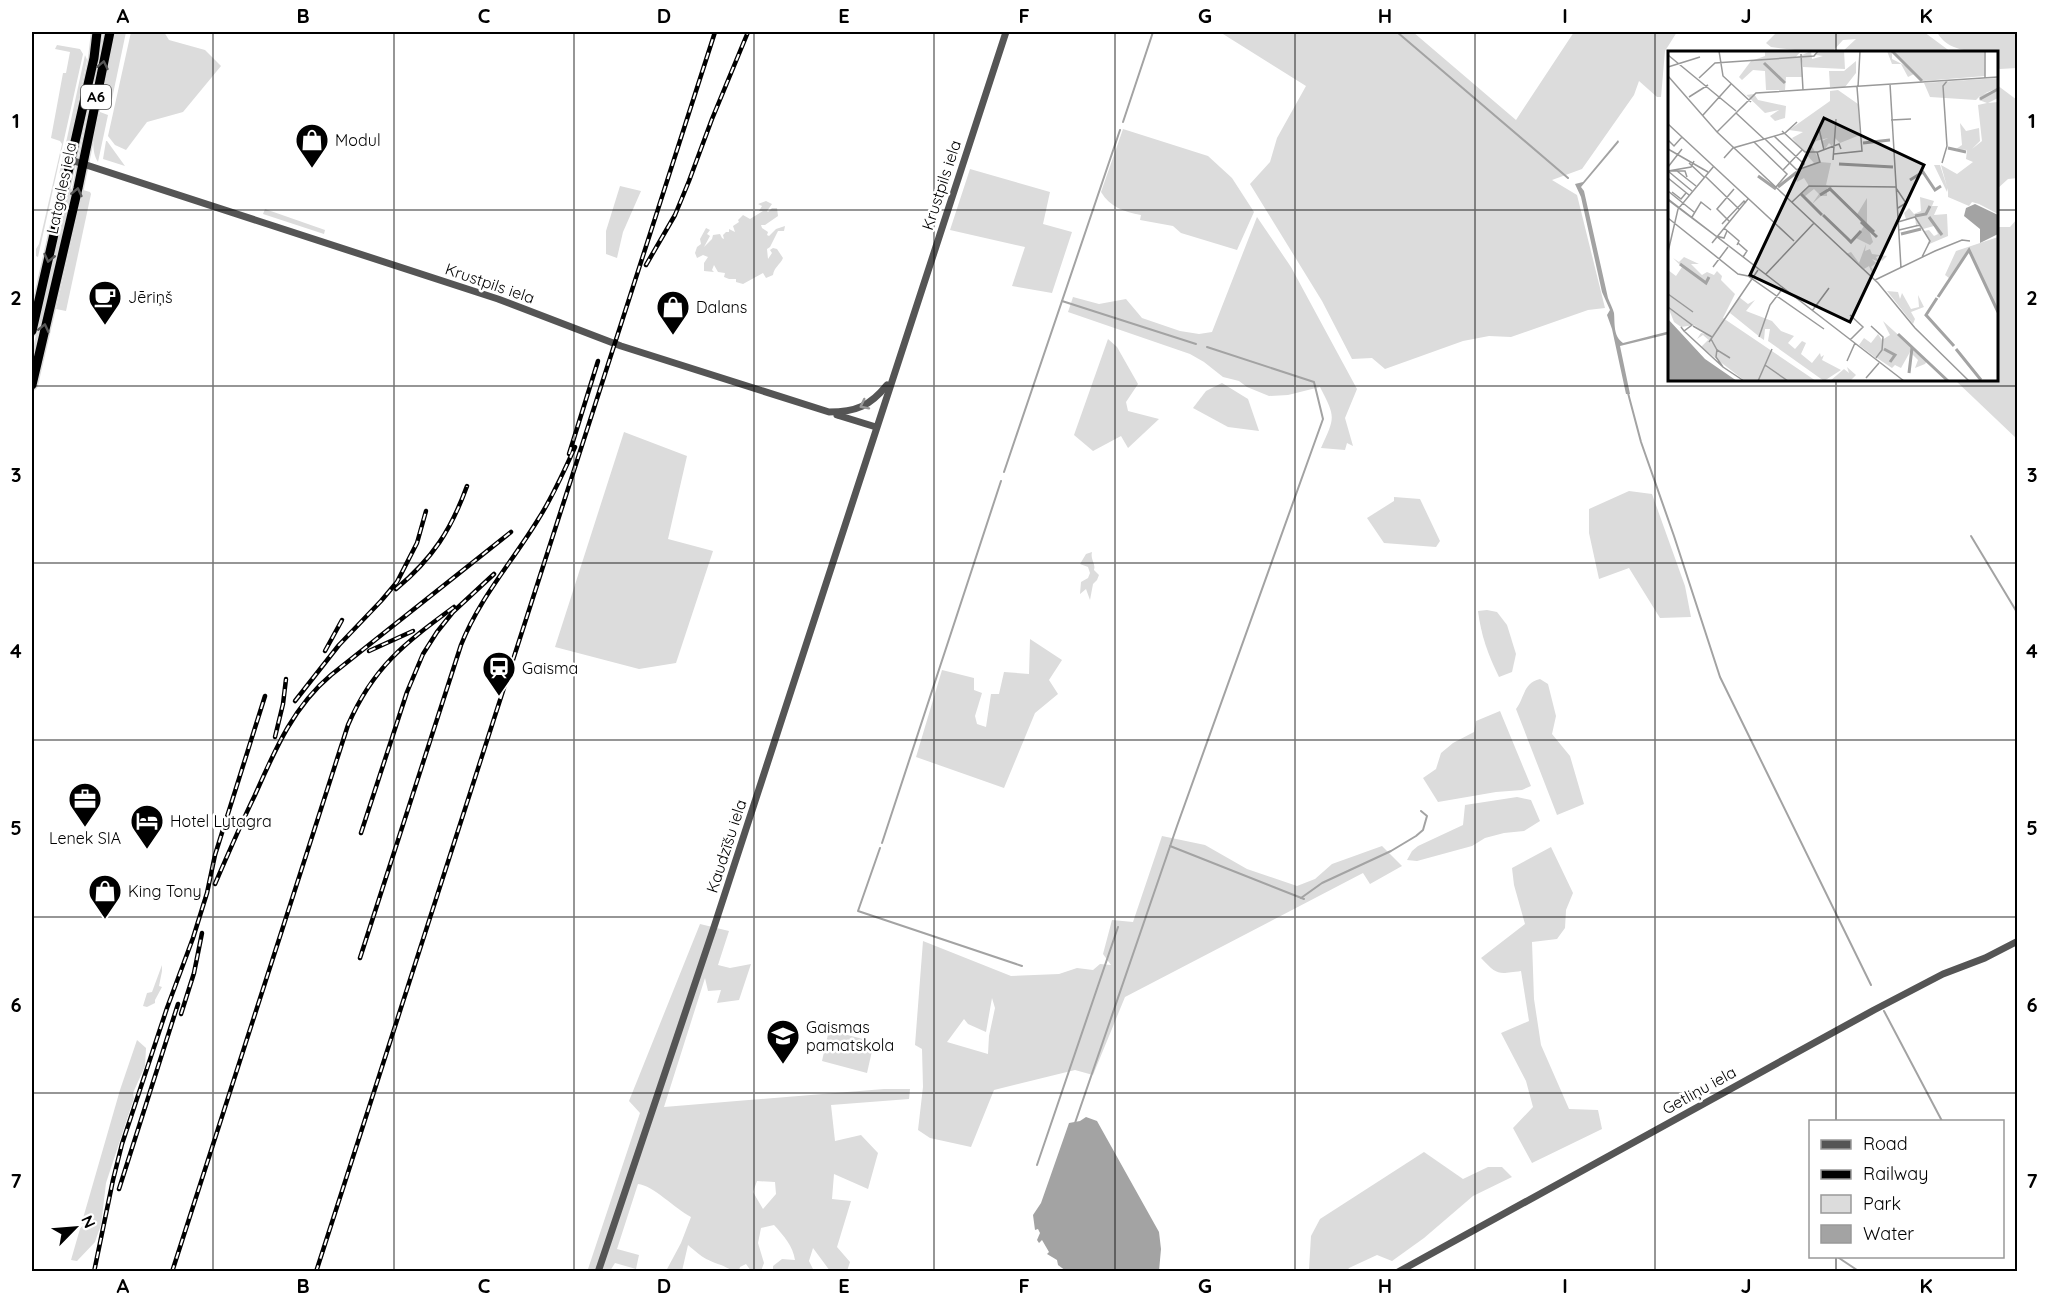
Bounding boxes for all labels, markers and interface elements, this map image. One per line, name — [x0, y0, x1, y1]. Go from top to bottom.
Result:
text: A — [117, 3, 130, 28]
text: B — [296, 3, 310, 28]
text: C — [478, 3, 491, 28]
text: D — [657, 3, 671, 28]
text: E — [838, 3, 850, 28]
text: F — [1018, 3, 1030, 28]
text: G — [1198, 3, 1212, 28]
text: H — [1378, 3, 1392, 28]
text: I — [1562, 3, 1568, 28]
text: J — [1740, 3, 1752, 28]
text: K — [1919, 3, 1933, 28]
inset map — [1668, 51, 1998, 381]
one-way arrow — [96, 60, 109, 70]
road number: A6 — [81, 85, 111, 109]
text: 1 — [12, 108, 20, 133]
text: 1 — [2028, 108, 2036, 133]
shop icon: Modul — [294, 122, 330, 169]
place label: Modul — [335, 130, 381, 150]
street label: Krustpils iela — [917, 137, 965, 233]
street label: Latgales iela — [42, 140, 80, 236]
one-way arrow — [69, 188, 82, 198]
one-way arrow — [43, 253, 56, 263]
street label: Krustpils iela — [443, 258, 537, 308]
cafe icon: Jēriņš — [87, 279, 123, 326]
text: 2 — [10, 285, 22, 310]
text: 2 — [2026, 285, 2038, 310]
place label: Jēriņš — [128, 287, 173, 307]
shop icon: Dalans — [655, 289, 691, 336]
place label: Dalans — [696, 297, 747, 317]
one-way arrow — [37, 323, 50, 333]
one-way arrow — [859, 397, 870, 409]
text: 3 — [11, 462, 21, 487]
text: 3 — [2027, 462, 2037, 487]
text: 4 — [10, 638, 22, 663]
text: 4 — [2026, 638, 2038, 663]
station icon: Gaisma — [481, 650, 517, 697]
place label: Gaisma — [522, 658, 578, 678]
office icon: Lenek SIA — [67, 781, 103, 828]
street label: Kaudzīšu iela — [701, 797, 751, 895]
hotel icon: Hotel Lytagra — [129, 803, 165, 850]
place label: Hotel Lytagra — [170, 811, 272, 831]
text: 5 — [10, 815, 22, 840]
text: 5 — [2026, 815, 2038, 840]
place label: Lenek SIA — [49, 828, 121, 848]
shop icon: King Tony — [87, 873, 123, 920]
place label: King Tony — [128, 881, 202, 901]
text: 6 — [10, 992, 22, 1017]
text: 6 — [2026, 992, 2038, 1017]
place label: Gaismas pamatskola — [806, 1017, 894, 1055]
school or university icon: Gaismas pamatskola — [765, 1018, 801, 1065]
street label: Getliņu iela — [1659, 1062, 1739, 1118]
legend — [1809, 1120, 2004, 1258]
text: Road — [1863, 1132, 1908, 1155]
text: Railway — [1863, 1162, 1929, 1185]
text: 7 — [11, 1168, 22, 1193]
text: 7 — [2027, 1168, 2038, 1193]
text: Park — [1863, 1192, 1901, 1215]
north arrow — [45, 1198, 105, 1258]
text: N — [77, 1212, 100, 1231]
text: Water — [1863, 1222, 1914, 1245]
text: A — [117, 1273, 130, 1298]
text: B — [296, 1273, 310, 1298]
text: C — [478, 1273, 491, 1298]
text: D — [657, 1273, 671, 1298]
text: E — [838, 1273, 850, 1298]
text: F — [1018, 1273, 1030, 1298]
text: G — [1198, 1273, 1212, 1298]
text: H — [1378, 1273, 1392, 1298]
text: I — [1562, 1273, 1568, 1298]
text: J — [1740, 1273, 1752, 1298]
text: K — [1919, 1273, 1933, 1298]

